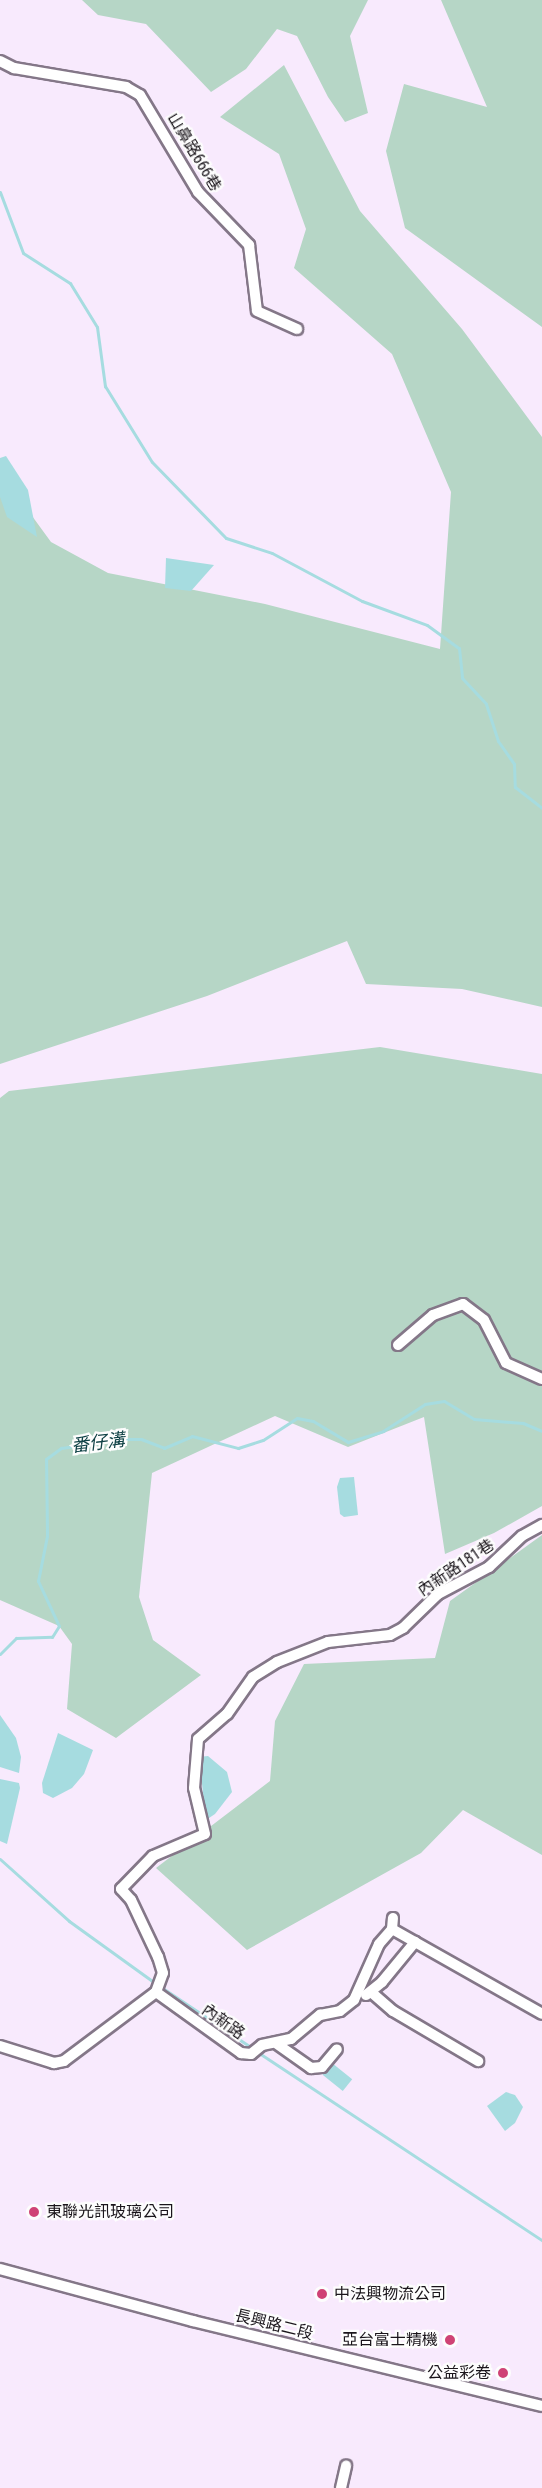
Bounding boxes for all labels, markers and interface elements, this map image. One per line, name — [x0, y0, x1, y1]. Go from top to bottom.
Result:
street label: 山鼻路666巷 — [163, 109, 225, 195]
water label: 番仔溝 — [70, 1429, 126, 1457]
street label: 內新路181巷 — [414, 1536, 498, 1600]
street label: 內新路 — [198, 2000, 248, 2044]
place label: 東聯光訊玻璃公司 — [46, 2202, 174, 2222]
marker: 東聯光訊玻璃公司 — [27, 2205, 41, 2219]
place label: 中法興物流公司 — [334, 2284, 446, 2304]
marker: 中法興物流公司 — [315, 2287, 329, 2301]
street label: 長興路二段 — [233, 2306, 315, 2344]
place label: 亞台富士精機 — [342, 2330, 438, 2350]
marker: 亞台富士精機 — [443, 2333, 457, 2347]
place label: 公益彩卷 — [427, 2363, 491, 2383]
marker: 公益彩卷 — [496, 2366, 510, 2380]

